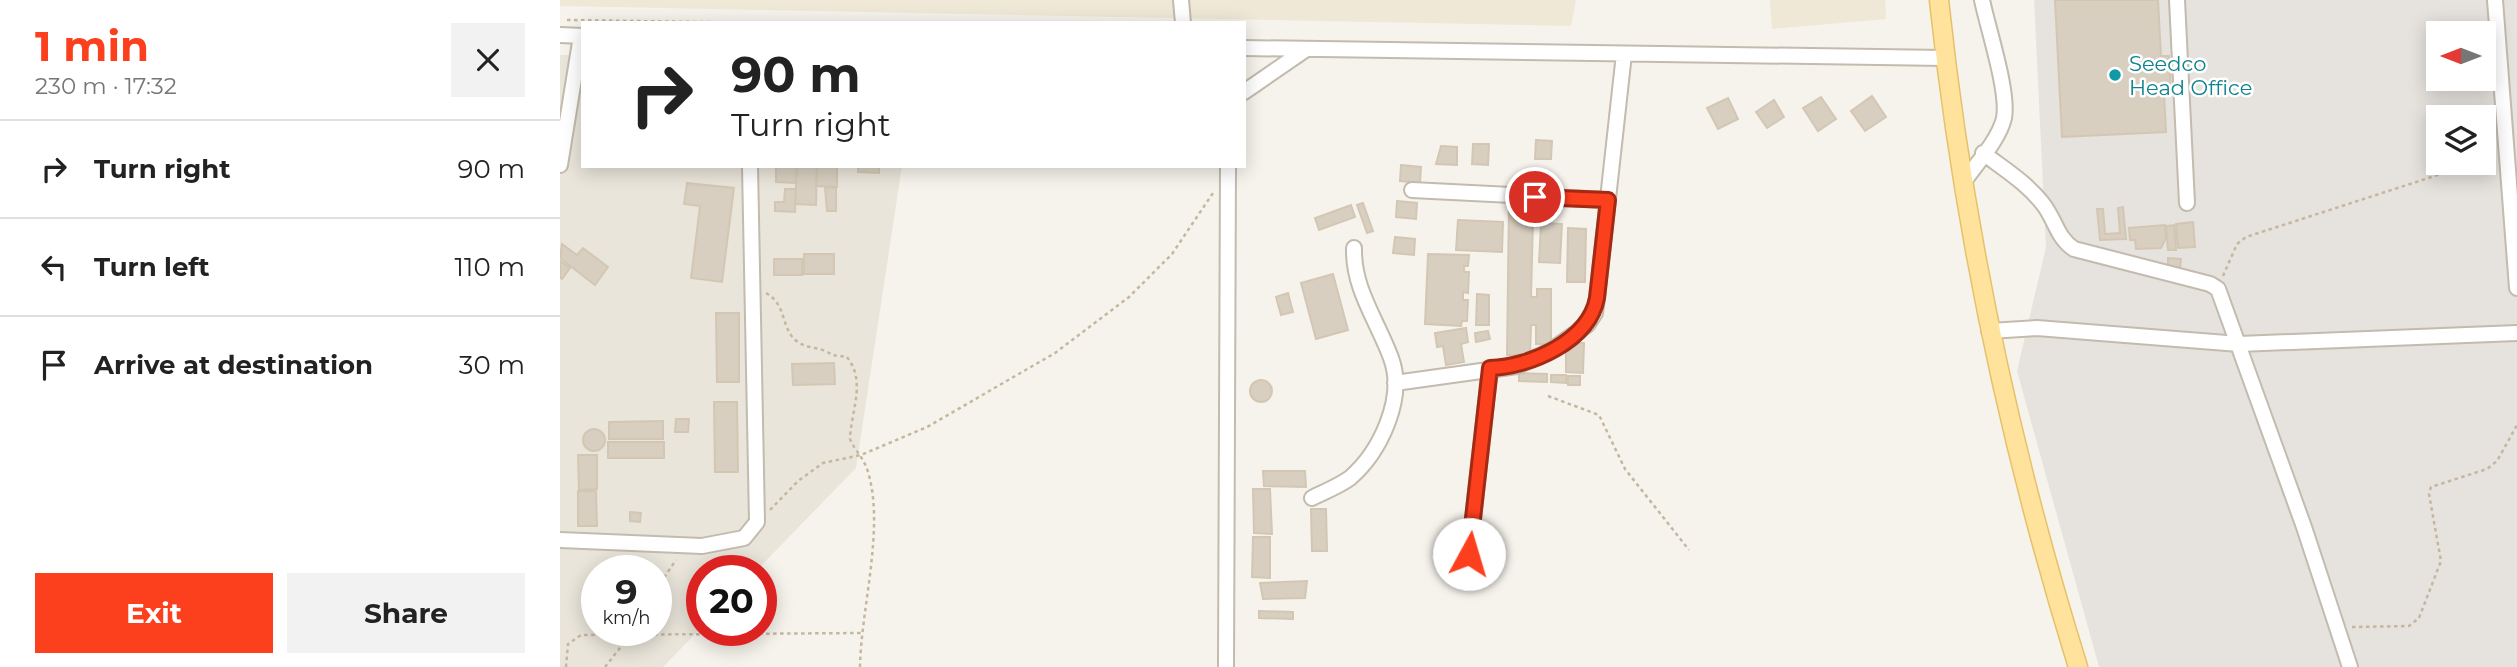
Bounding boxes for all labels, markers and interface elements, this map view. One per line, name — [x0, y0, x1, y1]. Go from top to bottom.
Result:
text: 1 min — [35, 20, 149, 72]
north arrow — [2426, 21, 2496, 91]
map controls — [2426, 21, 2496, 175]
button: close — [451, 23, 525, 97]
text: 90 m — [731, 45, 861, 104]
icon: right — [616, 49, 707, 140]
place label: Seedco Head Office — [2129, 51, 2252, 100]
marker: Seedco Head Office — [2107, 67, 2123, 83]
text: 230 m · 17:32 — [35, 72, 177, 100]
text: Turn right — [731, 105, 891, 144]
button: layers — [2426, 105, 2496, 175]
icon: right — [35, 150, 73, 188]
text: Turn right — [94, 153, 230, 185]
text: 90 m — [458, 153, 525, 185]
pin — [1505, 167, 1565, 227]
icon: arrive — [1516, 178, 1554, 216]
icon: left — [35, 248, 73, 286]
text: Turn left — [94, 251, 210, 283]
text: 110 m — [455, 251, 525, 283]
icon: arrive — [35, 346, 73, 384]
text: Arrive at destination — [94, 349, 373, 381]
text: 30 m — [459, 349, 525, 381]
position arrow — [1432, 517, 1506, 591]
speed limit sign: 20 — [686, 555, 777, 646]
text: 9 — [615, 570, 638, 613]
button: Exit — [35, 573, 273, 653]
button: Share — [287, 573, 525, 653]
text: km/h — [602, 607, 651, 629]

